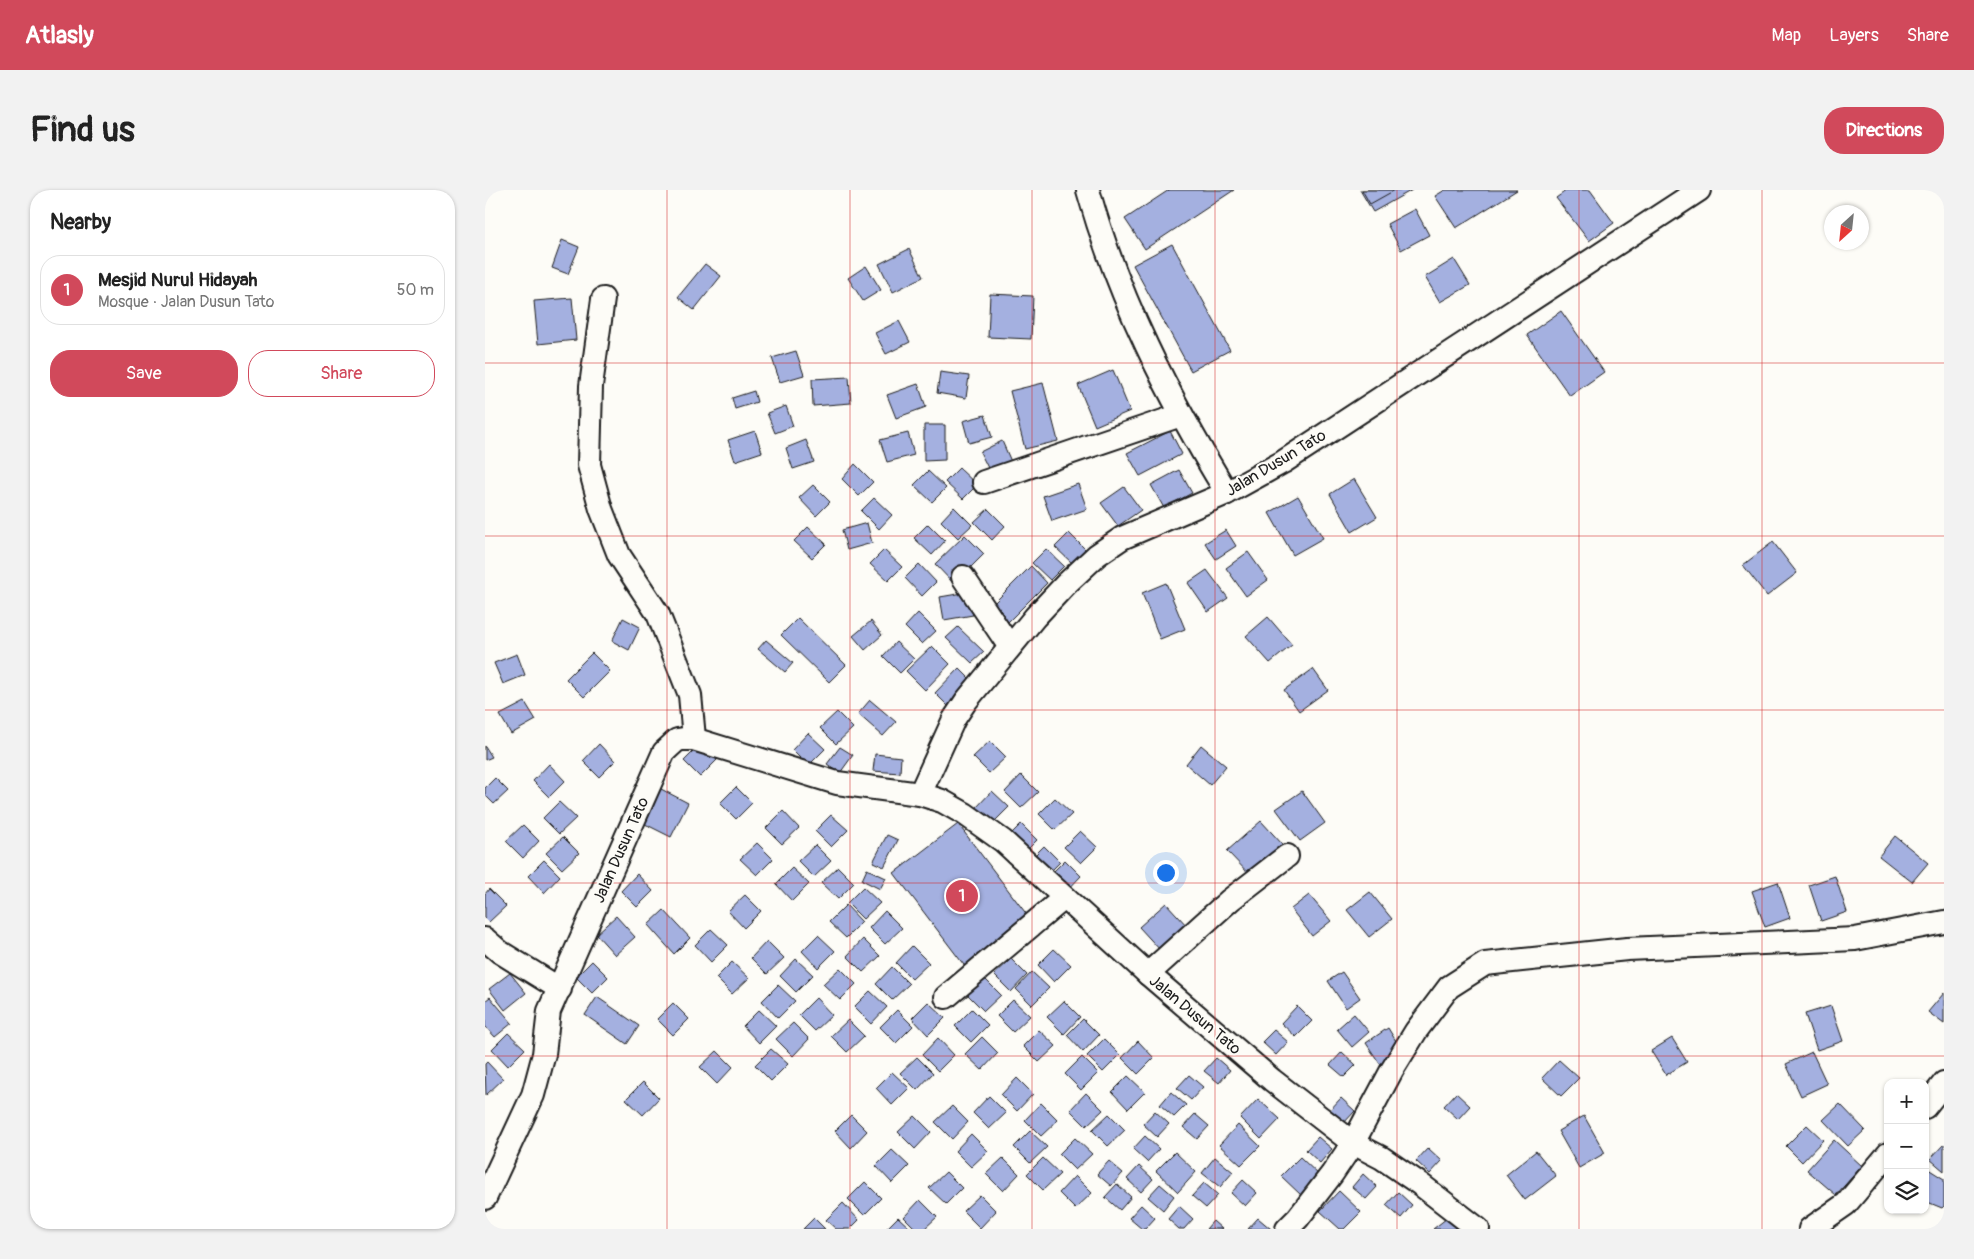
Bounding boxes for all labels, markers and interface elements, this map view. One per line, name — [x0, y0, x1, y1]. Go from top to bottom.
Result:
text: Atlasly — [25, 21, 94, 50]
text: Map — [1772, 24, 1801, 47]
text: Layers — [1829, 24, 1879, 47]
text: Share — [1907, 24, 1949, 47]
button: Directions — [1824, 107, 1944, 154]
text: Find us — [30, 108, 135, 152]
north arrow — [1824, 205, 1869, 250]
text: Nearby — [50, 209, 111, 236]
text: Mesjid Nurul Hidayah — [98, 268, 258, 292]
text: 1 — [64, 280, 70, 300]
text: 50 m — [397, 280, 434, 300]
text: Mosque · Jalan Dusun Tato — [98, 292, 274, 312]
button: Save — [50, 350, 238, 397]
button: Share — [248, 350, 435, 397]
street label: Jalan Dusun Tato — [1222, 425, 1330, 501]
street label: Jalan Dusun Tato — [589, 794, 653, 906]
your location — [1153, 860, 1179, 886]
pin: 1 — [946, 877, 978, 915]
street label: Jalan Dusun Tato — [1145, 971, 1245, 1059]
map controls — [1884, 1079, 1929, 1214]
button: + — [1884, 1079, 1929, 1124]
button: − — [1884, 1124, 1929, 1169]
button: layers — [1884, 1169, 1929, 1214]

